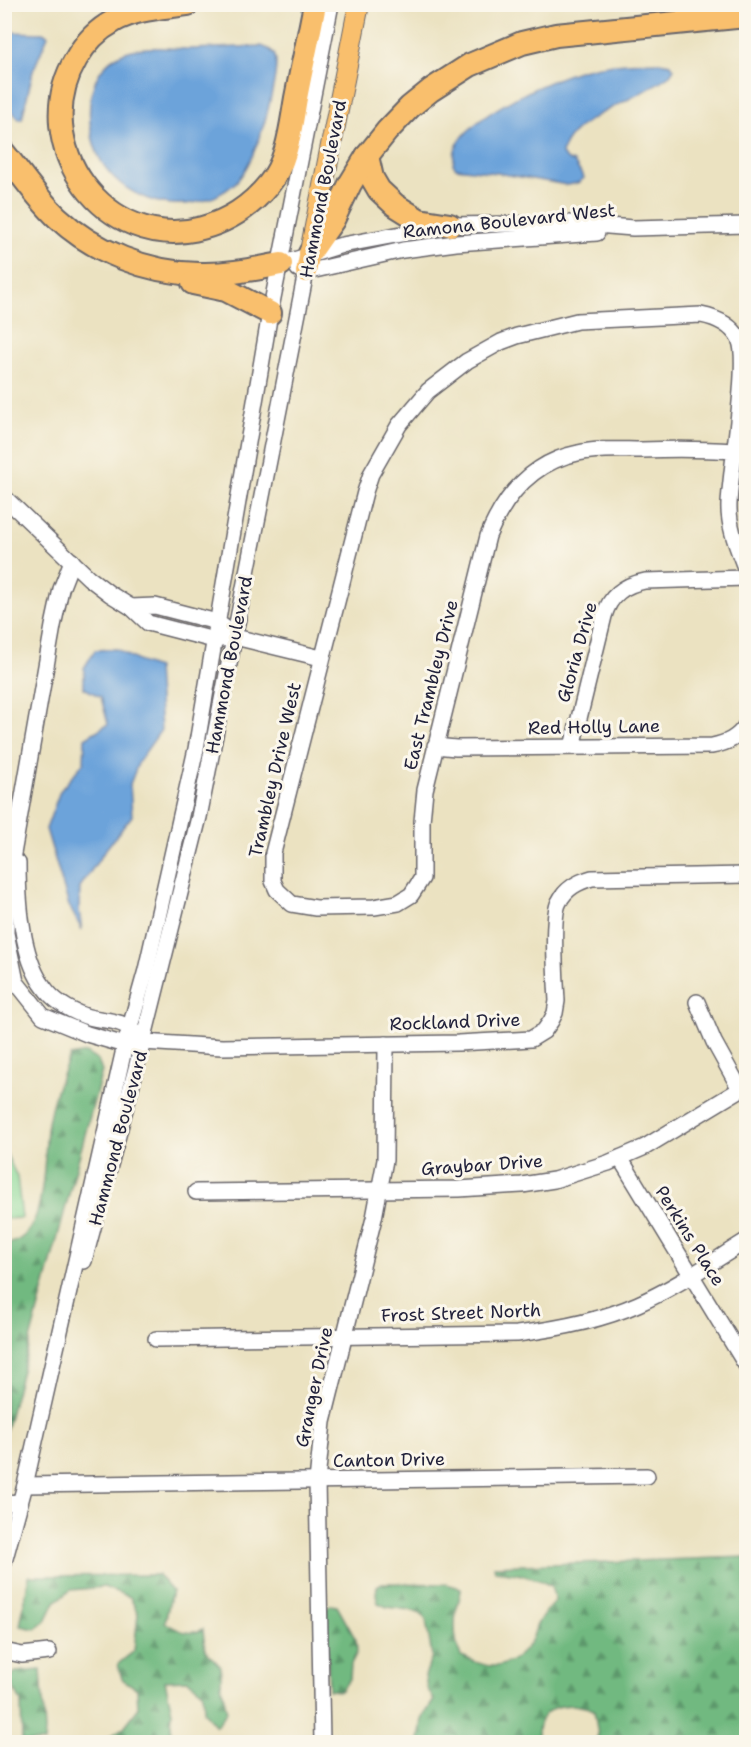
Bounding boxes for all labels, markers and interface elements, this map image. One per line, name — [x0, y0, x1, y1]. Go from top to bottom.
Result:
street label: Hammond Boulevard — [294, 98, 352, 280]
street label: Ramona Boulevard West — [402, 198, 616, 244]
street label: Hammond Boulevard — [200, 574, 258, 756]
street label: East Trambley Drive — [398, 597, 464, 773]
street label: Gloria Drive — [551, 599, 603, 705]
street label: Trambley Drive West — [243, 680, 307, 860]
street label: Red Holly Lane — [528, 714, 660, 740]
street label: Rockland Drive — [389, 1008, 521, 1036]
street label: Hammond Boulevard — [83, 1048, 153, 1228]
street label: Graybar Drive — [420, 1149, 544, 1181]
street label: Perkins Place — [650, 1181, 730, 1291]
street label: Frost Street North — [381, 1298, 541, 1328]
street label: Granger Drive — [290, 1325, 338, 1449]
street label: Canton Drive — [333, 1447, 445, 1473]

